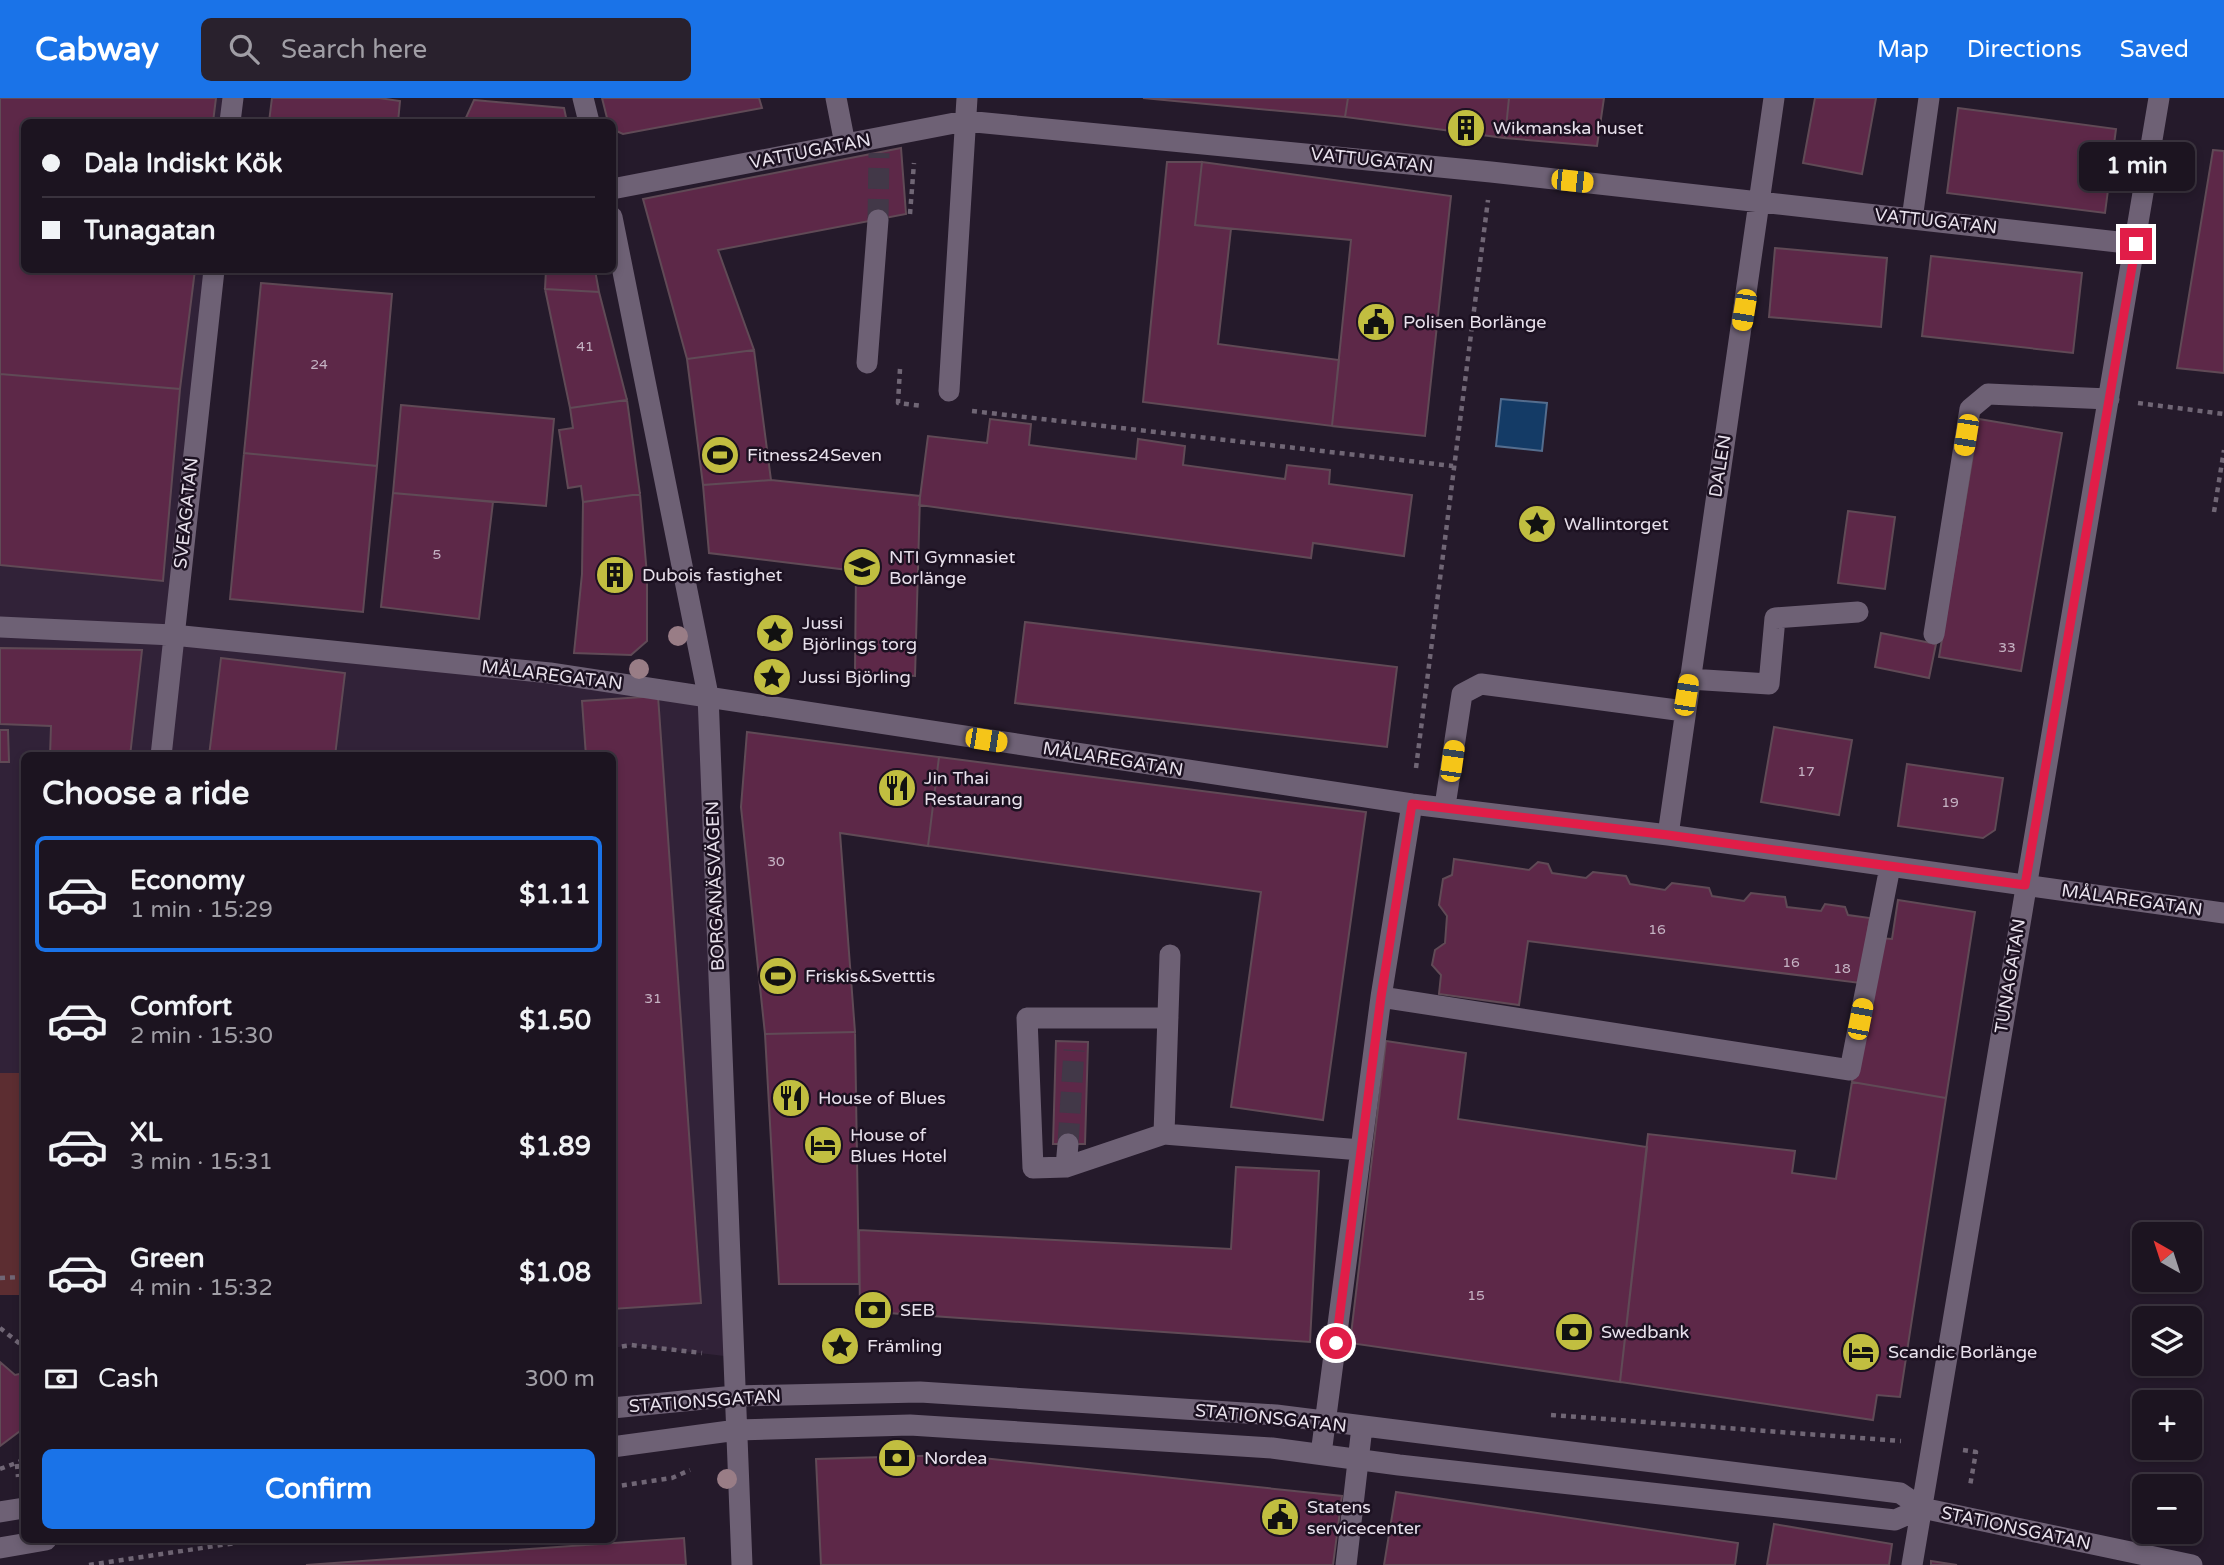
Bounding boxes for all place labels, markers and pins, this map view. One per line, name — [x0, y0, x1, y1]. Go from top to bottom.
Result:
building icon: Wikmanska huset — [1445, 107, 1487, 149]
place label: Wikmanska huset — [1493, 117, 1644, 139]
public building icon: Polisen Borlänge — [1355, 301, 1397, 343]
place label: Polisen Borlänge — [1403, 311, 1547, 333]
sports icon: Fitness24Seven — [699, 434, 741, 476]
place label: Fitness24Seven — [747, 444, 882, 466]
place icon: Wallintorget — [1516, 503, 1558, 545]
place label: Wallintorget — [1564, 513, 1669, 535]
school or university icon: NTI Gymnasiet Borlänge — [841, 546, 883, 588]
place label: NTI Gymnasiet Borlänge — [889, 546, 1015, 589]
building icon: Dubois fastighet — [594, 554, 636, 596]
place label: Dubois fastighet — [642, 564, 783, 586]
place icon: Jussi Björlings torg — [754, 612, 796, 654]
place label: Jussi Björlings torg — [802, 612, 917, 655]
place icon: Jussi Björling — [751, 656, 793, 698]
place label: Jussi Björling — [799, 666, 911, 688]
restaurant icon: Jin Thai Restaurang — [876, 767, 918, 809]
place label: Jin Thai Restaurang — [924, 767, 1023, 810]
sports icon: Friskis&Svetttis — [757, 955, 799, 997]
place label: Friskis&Svetttis — [805, 965, 935, 987]
restaurant icon: House of Blues — [770, 1077, 812, 1119]
place label: House of Blues — [818, 1087, 946, 1109]
hotel icon: House of Blues Hotel — [802, 1124, 844, 1166]
place label: House of Blues Hotel — [850, 1124, 947, 1167]
bank icon: SEB — [852, 1289, 894, 1331]
place label: SEB — [900, 1299, 935, 1321]
bank icon: Swedbank — [1553, 1311, 1595, 1353]
place label: Swedbank — [1601, 1321, 1690, 1343]
place icon: Främling — [819, 1325, 861, 1367]
hotel icon: Scandic Borlänge — [1840, 1331, 1882, 1373]
place label: Främling — [867, 1335, 942, 1357]
place label: Scandic Borlänge — [1888, 1341, 2037, 1363]
bank icon: Nordea — [876, 1437, 918, 1479]
place label: Nordea — [924, 1447, 987, 1469]
public building icon: Statens servicecenter — [1259, 1496, 1301, 1538]
place label: Statens servicecenter — [1307, 1496, 1421, 1539]

